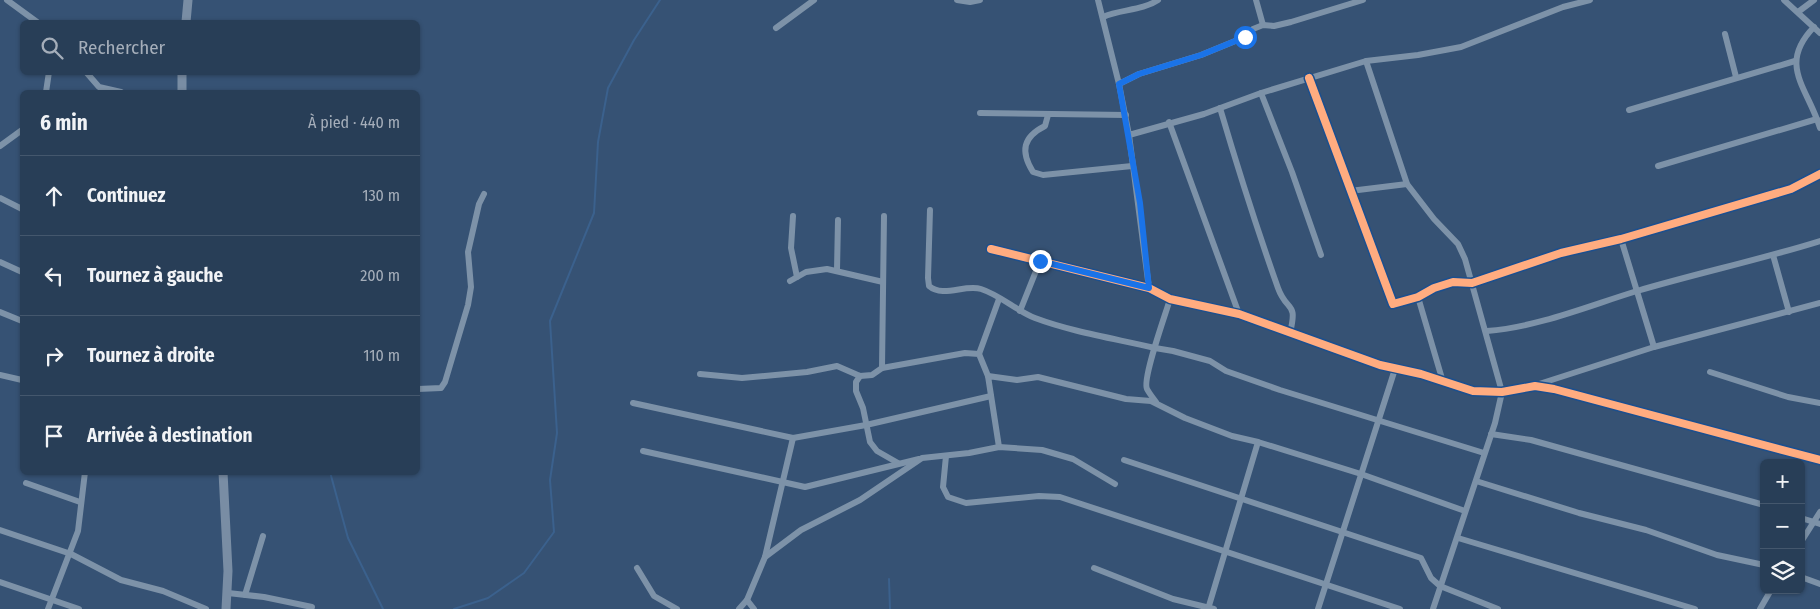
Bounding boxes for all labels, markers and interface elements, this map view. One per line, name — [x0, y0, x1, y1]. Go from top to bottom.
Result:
search box — [20, 20, 420, 75]
route start — [1234, 26, 1257, 49]
icon: search — [38, 34, 66, 62]
text: Rechercher — [78, 36, 165, 59]
text: 6 min — [40, 110, 88, 136]
text: À pied · 440 m — [308, 113, 400, 132]
icon: ahead — [40, 182, 68, 210]
text: Continuez — [87, 184, 166, 207]
text: 130 m — [362, 186, 400, 205]
route end — [1029, 250, 1052, 273]
icon: left — [40, 262, 68, 290]
text: Tournez à gauche — [87, 264, 223, 287]
text: 200 m — [360, 266, 400, 285]
icon: right — [40, 342, 68, 370]
text: Tournez à droite — [87, 344, 215, 367]
text: 110 m — [363, 346, 400, 365]
icon: arrive — [40, 422, 68, 450]
text: Arrivée à destination — [87, 424, 253, 447]
map controls — [1760, 459, 1805, 594]
button: + — [1760, 459, 1805, 504]
button: − — [1760, 504, 1805, 549]
button: layers — [1760, 549, 1805, 594]

